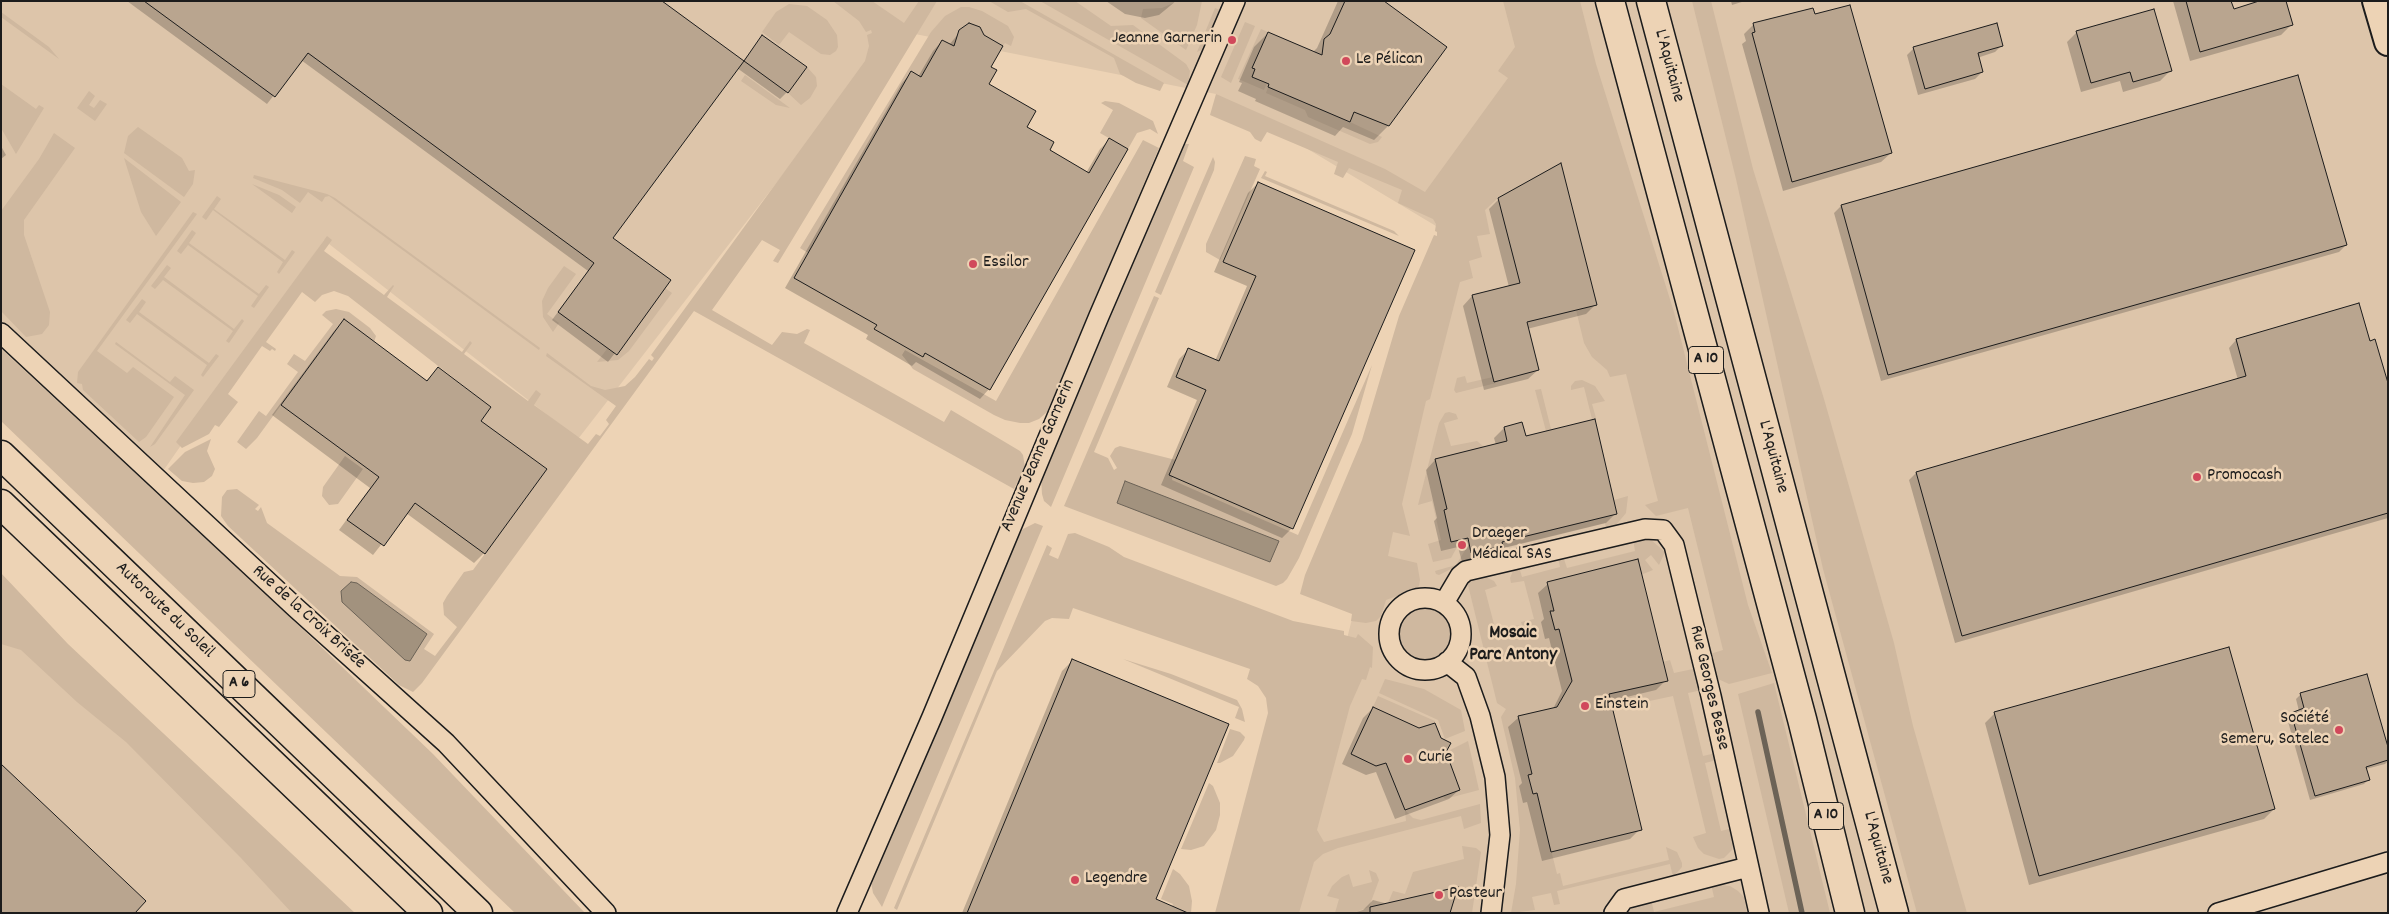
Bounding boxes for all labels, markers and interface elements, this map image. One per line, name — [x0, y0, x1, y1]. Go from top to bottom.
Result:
street label: L'Aquitaine — [1648, 27, 1688, 105]
place label: Jeanne Garnerin — [1112, 29, 1222, 51]
marker: Jeanne Garnerin — [1226, 34, 1238, 46]
place label: Le Pélican — [1356, 50, 1423, 72]
marker: Le Pélican — [1340, 55, 1352, 67]
place label: Essilor — [983, 253, 1029, 275]
marker: Essilor — [967, 258, 979, 270]
road number: A 10 — [1688, 346, 1724, 374]
street label: Avenue Jeanne Garnerin — [997, 376, 1081, 536]
street label: L'Aquitaine — [1752, 418, 1792, 496]
place label: Promocash — [2207, 466, 2282, 488]
marker: Promocash — [2191, 471, 2203, 483]
place label: Draeger Médical SAS — [1472, 524, 1552, 566]
marker: Draeger Médical SAS — [1456, 539, 1468, 551]
street label: Autoroute du Soleil — [110, 558, 218, 664]
street label: Rue de la Croix Brisée — [247, 561, 369, 675]
district label: Mosaic Parc Antony — [1469, 623, 1557, 667]
street label: Rue Georges Besse — [1683, 624, 1733, 752]
road number: A 6 — [223, 671, 255, 698]
place label: Einstein — [1595, 695, 1649, 717]
marker: Einstein — [1579, 700, 1591, 712]
place label: Société Semeru, Satelec — [2220, 709, 2329, 752]
marker: Société Semeru, Satelec — [2333, 724, 2345, 736]
place label: Curie — [1418, 748, 1453, 770]
marker: Curie — [1402, 753, 1414, 765]
road number: A 10 — [1808, 802, 1844, 829]
street label: L'Aquitaine — [1857, 809, 1897, 887]
place label: Legendre — [1085, 869, 1147, 891]
marker: Legendre — [1069, 874, 1081, 886]
place label: Pasteur — [1449, 884, 1502, 906]
marker: Pasteur — [1433, 889, 1445, 901]

